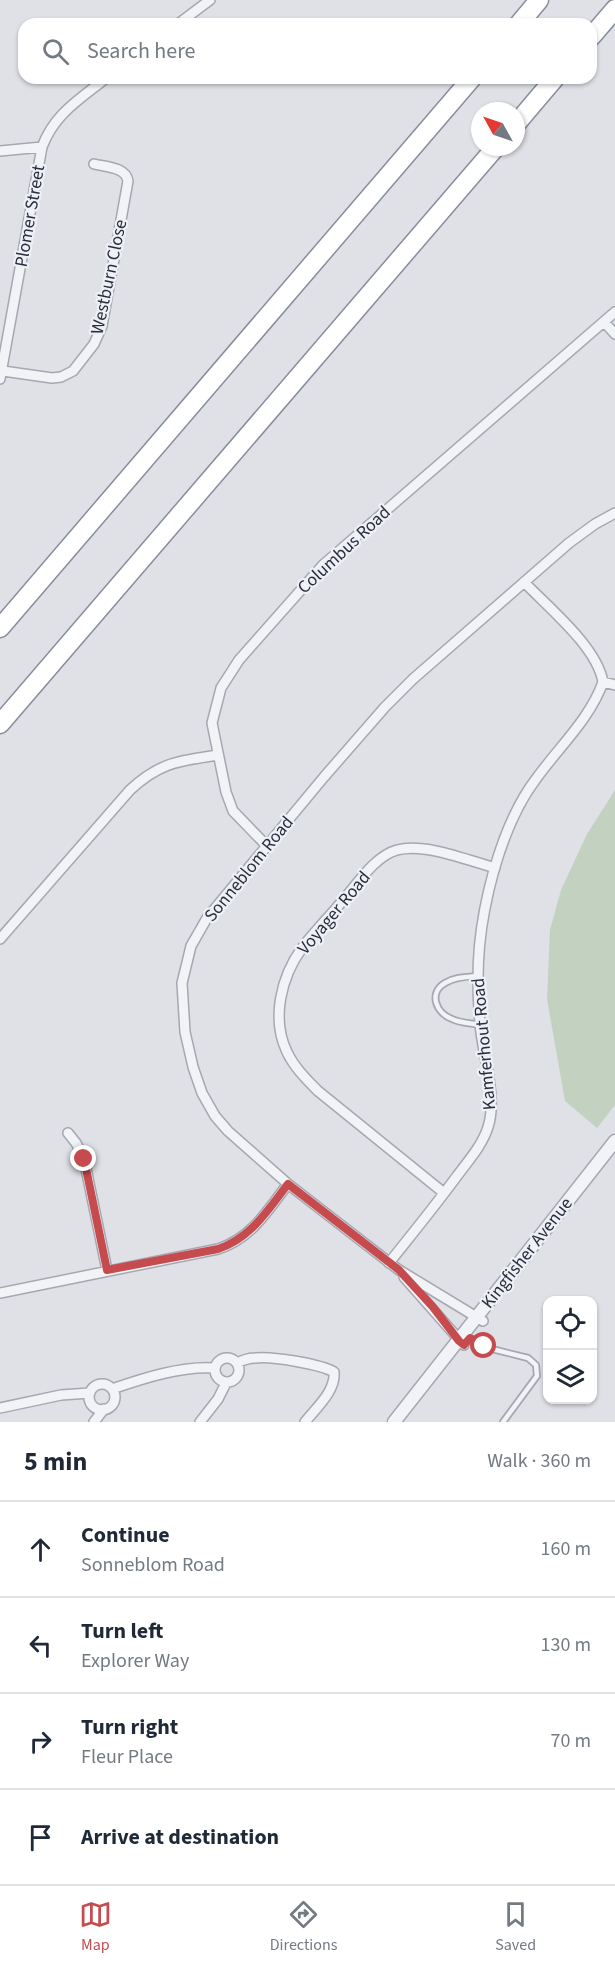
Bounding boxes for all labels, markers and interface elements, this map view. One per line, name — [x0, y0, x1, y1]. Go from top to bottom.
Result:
search box — [18, 18, 597, 84]
icon: search — [39, 35, 72, 68]
text: Search here — [87, 35, 195, 67]
north arrow — [471, 102, 525, 156]
street label: Plomer Street — [9, 163, 51, 269]
street label: Westburn Close — [85, 217, 133, 337]
street label: Columbus Road — [292, 500, 396, 600]
street label: Sonneblom Road — [199, 811, 299, 927]
street label: Voyager Road — [292, 866, 376, 960]
street label: Kamferhout Road — [466, 977, 502, 1111]
route end — [70, 1145, 96, 1171]
street label: Kingfisher Avenue — [476, 1192, 578, 1314]
map controls — [543, 1296, 597, 1404]
button: locate — [543, 1296, 597, 1350]
route start — [470, 1332, 496, 1358]
button: layers — [543, 1350, 597, 1404]
text: 5 min — [24, 1443, 87, 1480]
text: Walk · 360 m — [487, 1447, 591, 1475]
text: Continue — [81, 1519, 170, 1551]
icon: ahead — [24, 1533, 57, 1566]
text: 160 m — [541, 1535, 591, 1563]
text: Sonneblom Road — [81, 1551, 225, 1579]
text: Turn left — [81, 1615, 163, 1647]
icon: left — [24, 1629, 57, 1662]
text: 130 m — [541, 1631, 591, 1659]
text: Explorer Way — [81, 1647, 189, 1675]
text: Turn right — [81, 1711, 178, 1743]
icon: right — [24, 1725, 57, 1758]
text: 70 m — [551, 1727, 591, 1755]
text: Fleur Place — [81, 1743, 173, 1771]
icon: arrive — [24, 1821, 57, 1854]
text: Arrive at destination — [81, 1821, 279, 1853]
tab: Map — [79, 1898, 112, 1956]
tab: Directions — [270, 1898, 337, 1956]
tab: Saved — [495, 1898, 536, 1956]

